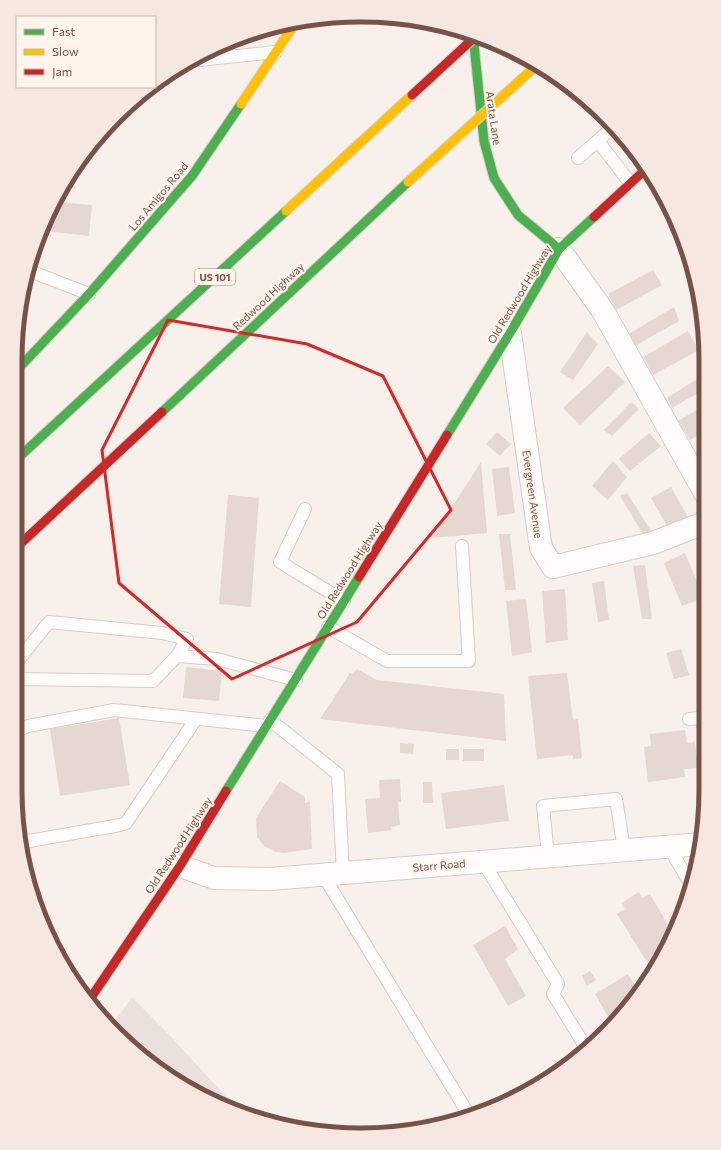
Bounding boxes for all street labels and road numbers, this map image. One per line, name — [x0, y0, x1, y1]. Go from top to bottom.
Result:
street label: Arata Lane — [484, 90, 504, 146]
street label: Los Amigos Road — [126, 159, 190, 233]
street label: Old Redwood Highway — [484, 242, 554, 346]
street label: Redwood Highway — [230, 259, 307, 332]
road number: US 101 — [195, 269, 235, 285]
street label: Evergreen Avenue — [520, 449, 546, 539]
street label: Old Redwood Highway — [314, 518, 385, 621]
street label: Old Redwood Highway — [142, 794, 214, 896]
street label: Starr Road — [412, 856, 466, 874]

